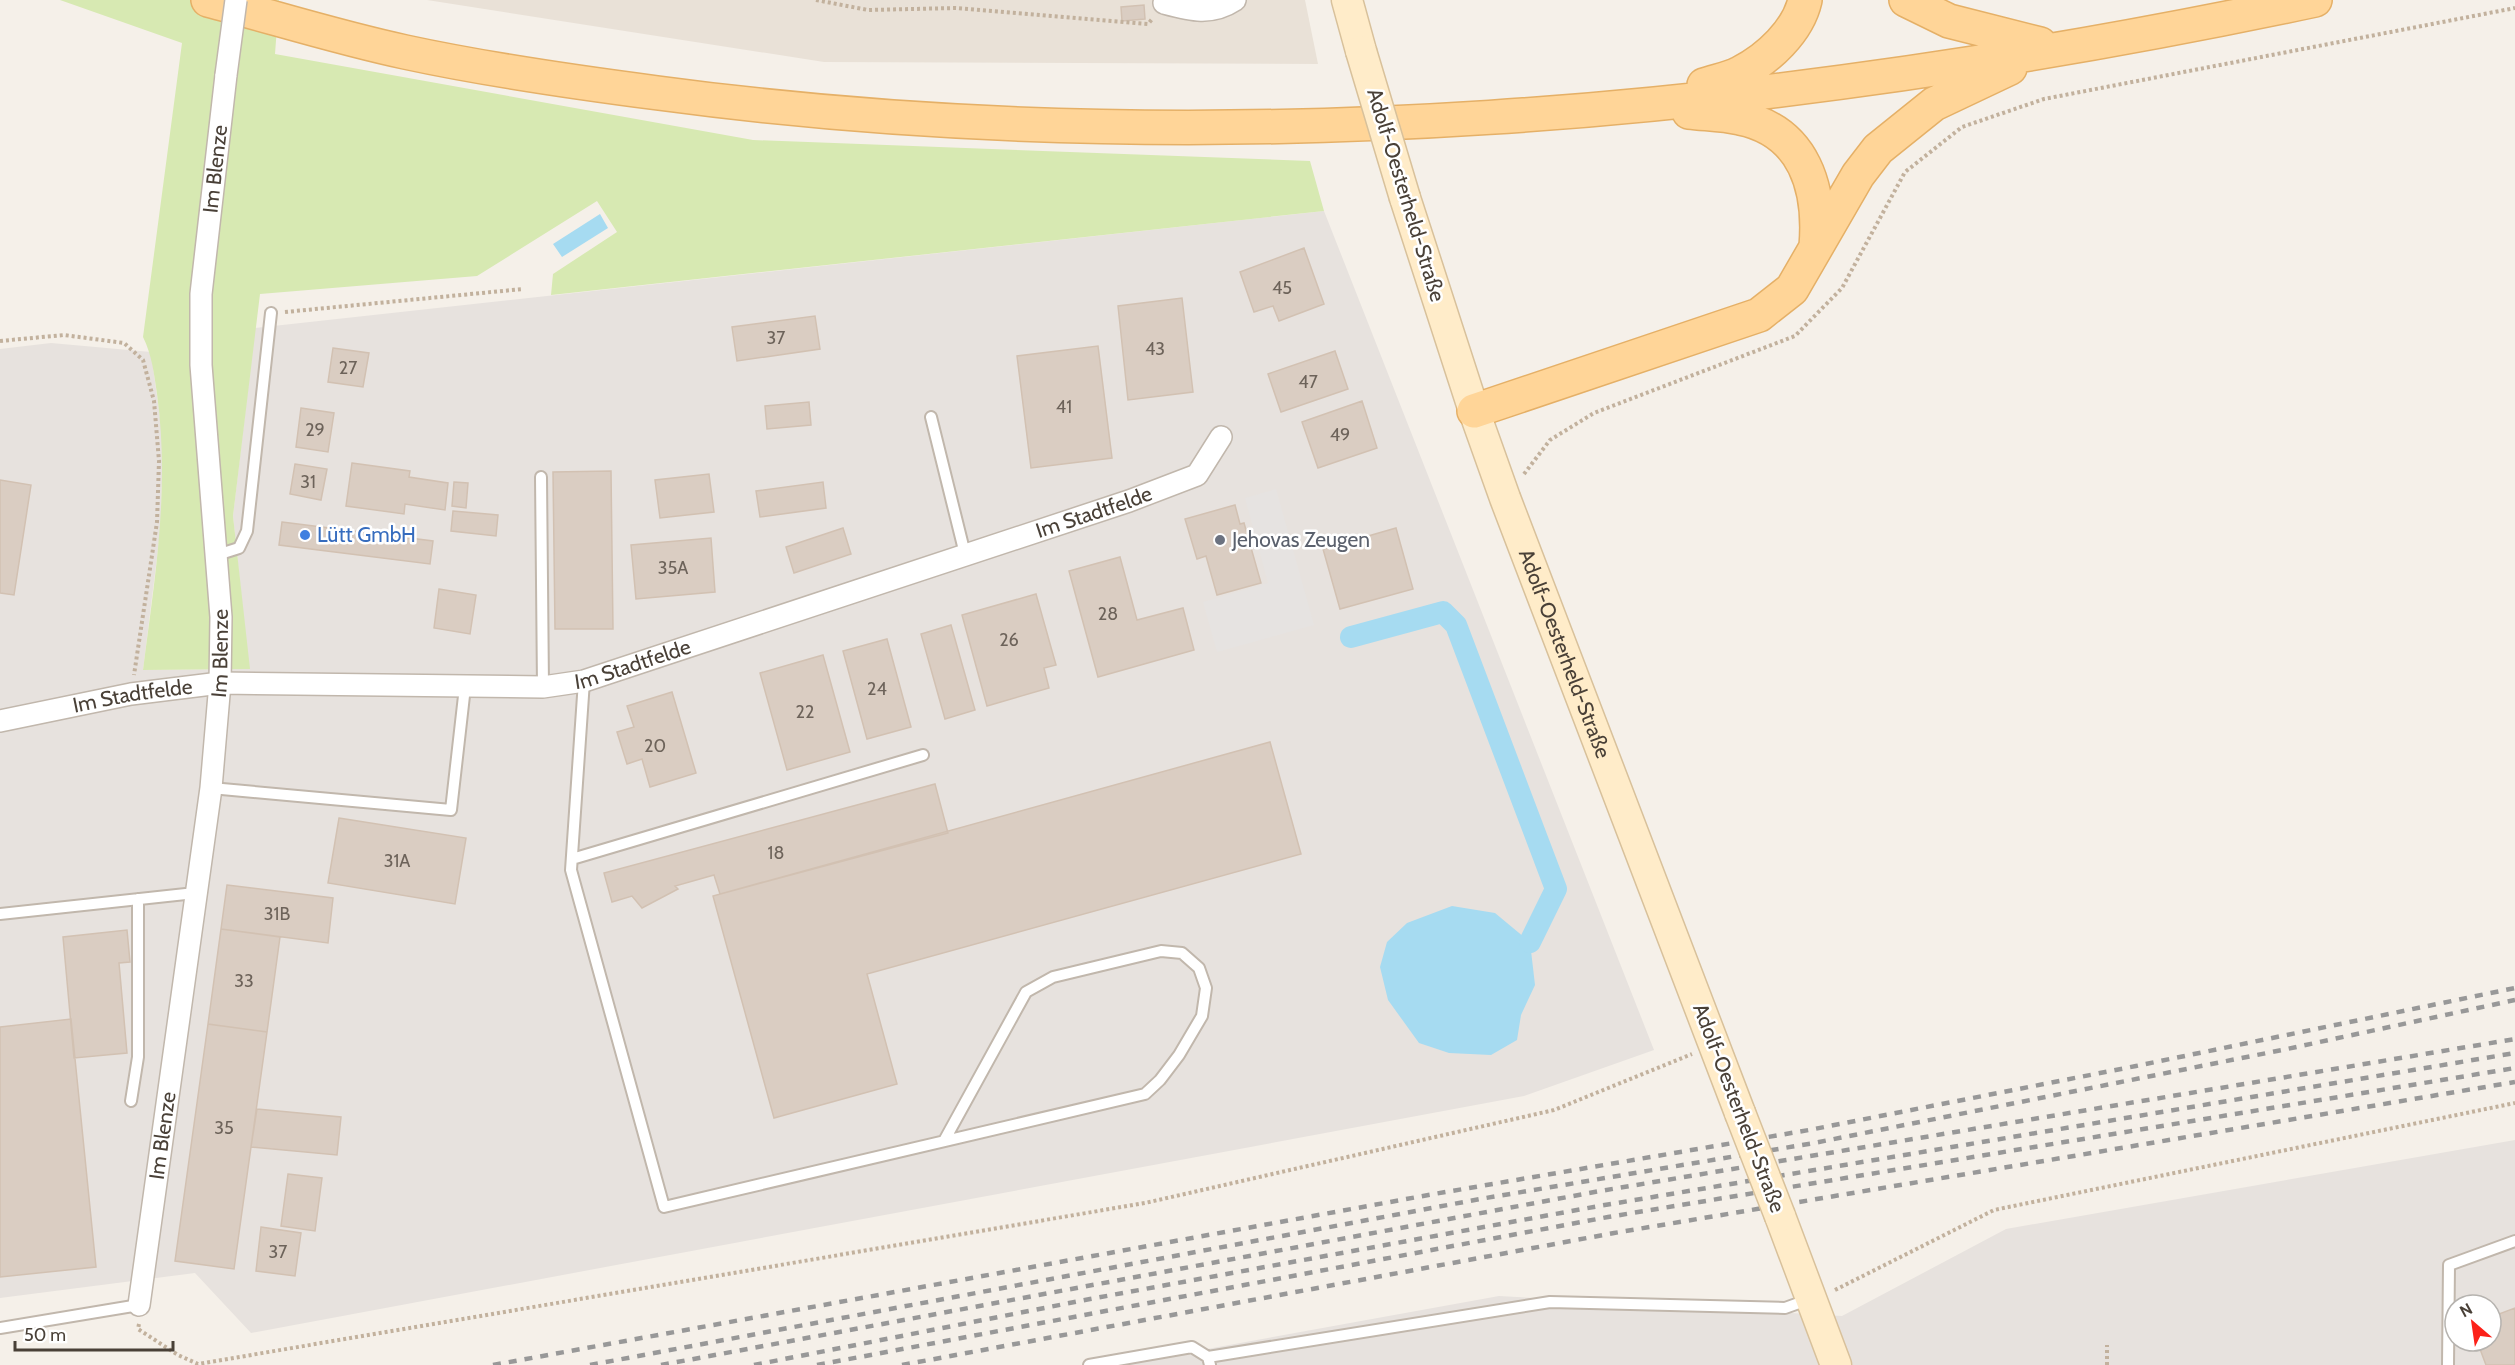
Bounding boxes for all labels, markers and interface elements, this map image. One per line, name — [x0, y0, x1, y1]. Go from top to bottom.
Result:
street label: Adolf-Oesterheld-Straße — [1362, 85, 1451, 305]
street label: Im Blenze — [197, 123, 232, 214]
house number: 45 — [1272, 277, 1292, 299]
house number: 37 — [767, 327, 785, 349]
house number: 43 — [1145, 338, 1165, 360]
house number: 27 — [339, 357, 357, 379]
house number: 47 — [1298, 371, 1318, 393]
house number: 41 — [1056, 396, 1072, 418]
house number: 29 — [305, 419, 325, 441]
house number: 49 — [1330, 424, 1350, 446]
house number: 31 — [300, 471, 316, 493]
street label: Im Stadtfelde — [1032, 480, 1156, 543]
place label: Lütt GmbH — [317, 522, 416, 547]
place label: Jehovas Zeugen — [1231, 527, 1370, 552]
marker: Lütt GmbH — [298, 528, 312, 542]
marker: Jehovas Zeugen — [1213, 533, 1227, 547]
street label: Adolf-Oesterheld-Straße — [1514, 545, 1616, 762]
house number: 35A — [658, 557, 688, 579]
house number: 28 — [1098, 603, 1118, 625]
street label: Im Blenze — [206, 608, 233, 699]
house number: 26 — [999, 629, 1019, 651]
street label: Im Stadtfelde — [573, 634, 694, 694]
street label: Im Stadtfelde — [70, 673, 194, 718]
house number: 24 — [867, 678, 887, 700]
house number: 22 — [796, 701, 814, 723]
house number: 20 — [644, 735, 666, 757]
house number: 18 — [768, 842, 784, 864]
house number: 31A — [384, 850, 410, 872]
house number: 31B — [264, 903, 290, 925]
house number: 33 — [234, 970, 254, 992]
street label: Adolf-Oesterheld-Straße — [1688, 1000, 1791, 1216]
street label: Im Blenze — [144, 1090, 181, 1181]
house number: 35 — [214, 1117, 234, 1139]
house number: 37 — [269, 1241, 287, 1263]
north arrow — [2443, 1293, 2503, 1353]
text: N — [2456, 1299, 2476, 1321]
scale bar — [15, 1314, 172, 1352]
text: 50 m — [24, 1324, 66, 1346]

